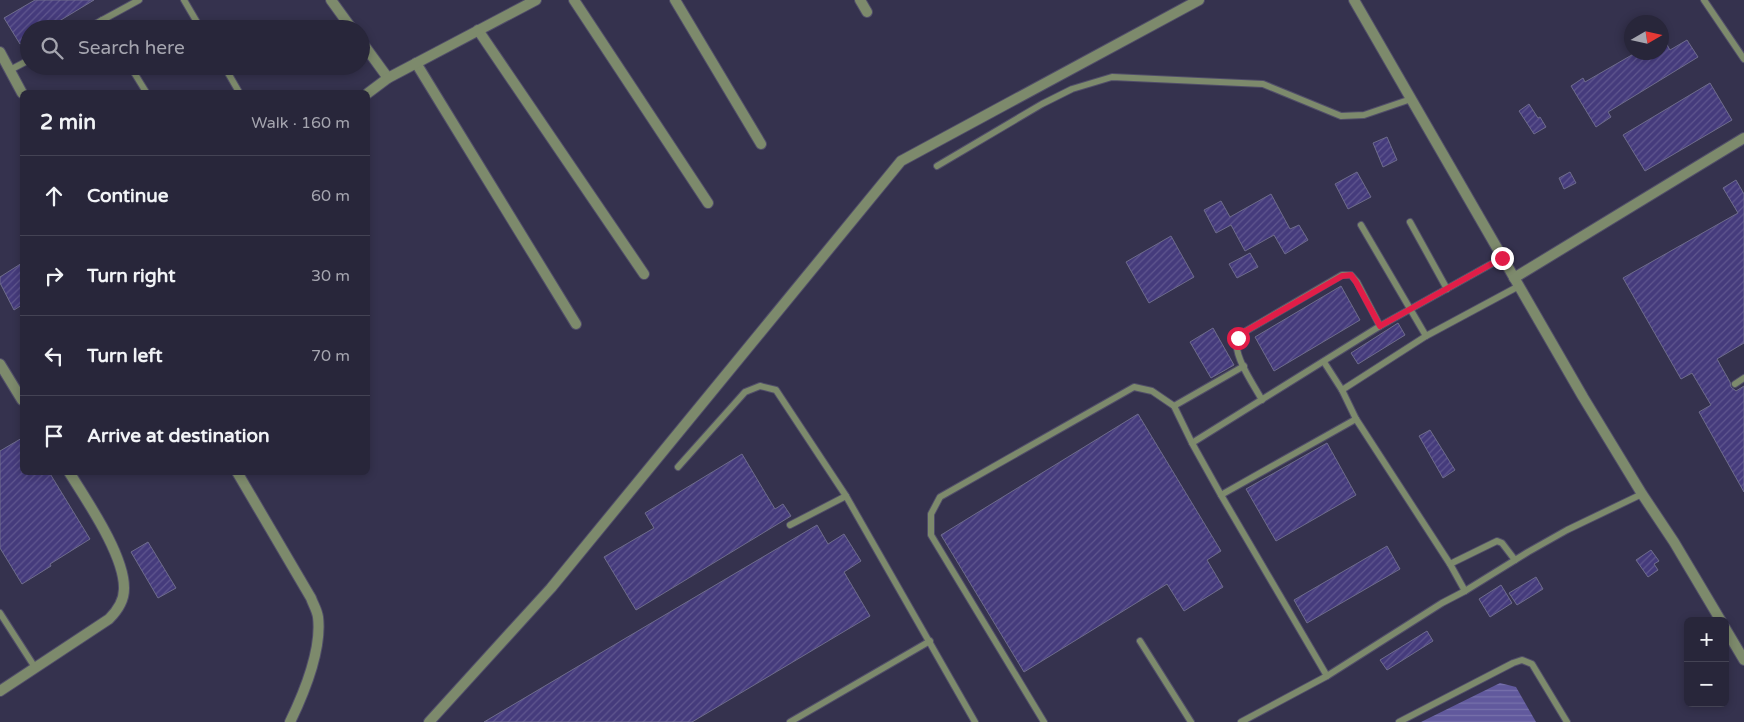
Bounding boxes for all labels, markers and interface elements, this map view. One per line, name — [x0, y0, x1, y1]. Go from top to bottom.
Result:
north arrow — [1624, 15, 1669, 60]
search box — [20, 20, 370, 75]
icon: search — [38, 34, 66, 62]
text: Search here — [78, 37, 185, 59]
text: 2 min — [40, 110, 96, 135]
text: Walk · 160 m — [251, 113, 350, 133]
icon: ahead — [40, 182, 68, 210]
text: Continue — [87, 185, 169, 207]
text: 60 m — [311, 186, 350, 206]
route end — [1491, 247, 1514, 270]
icon: right — [40, 262, 68, 290]
text: Turn right — [87, 265, 175, 287]
text: 30 m — [311, 266, 350, 286]
route start — [1227, 327, 1250, 350]
icon: left — [40, 342, 68, 370]
text: Turn left — [87, 345, 163, 367]
text: 70 m — [311, 346, 350, 366]
icon: arrive — [40, 422, 68, 450]
text: Arrive at destination — [87, 425, 270, 447]
map controls — [1684, 617, 1729, 707]
button: + — [1684, 617, 1729, 662]
button: − — [1684, 662, 1729, 707]

